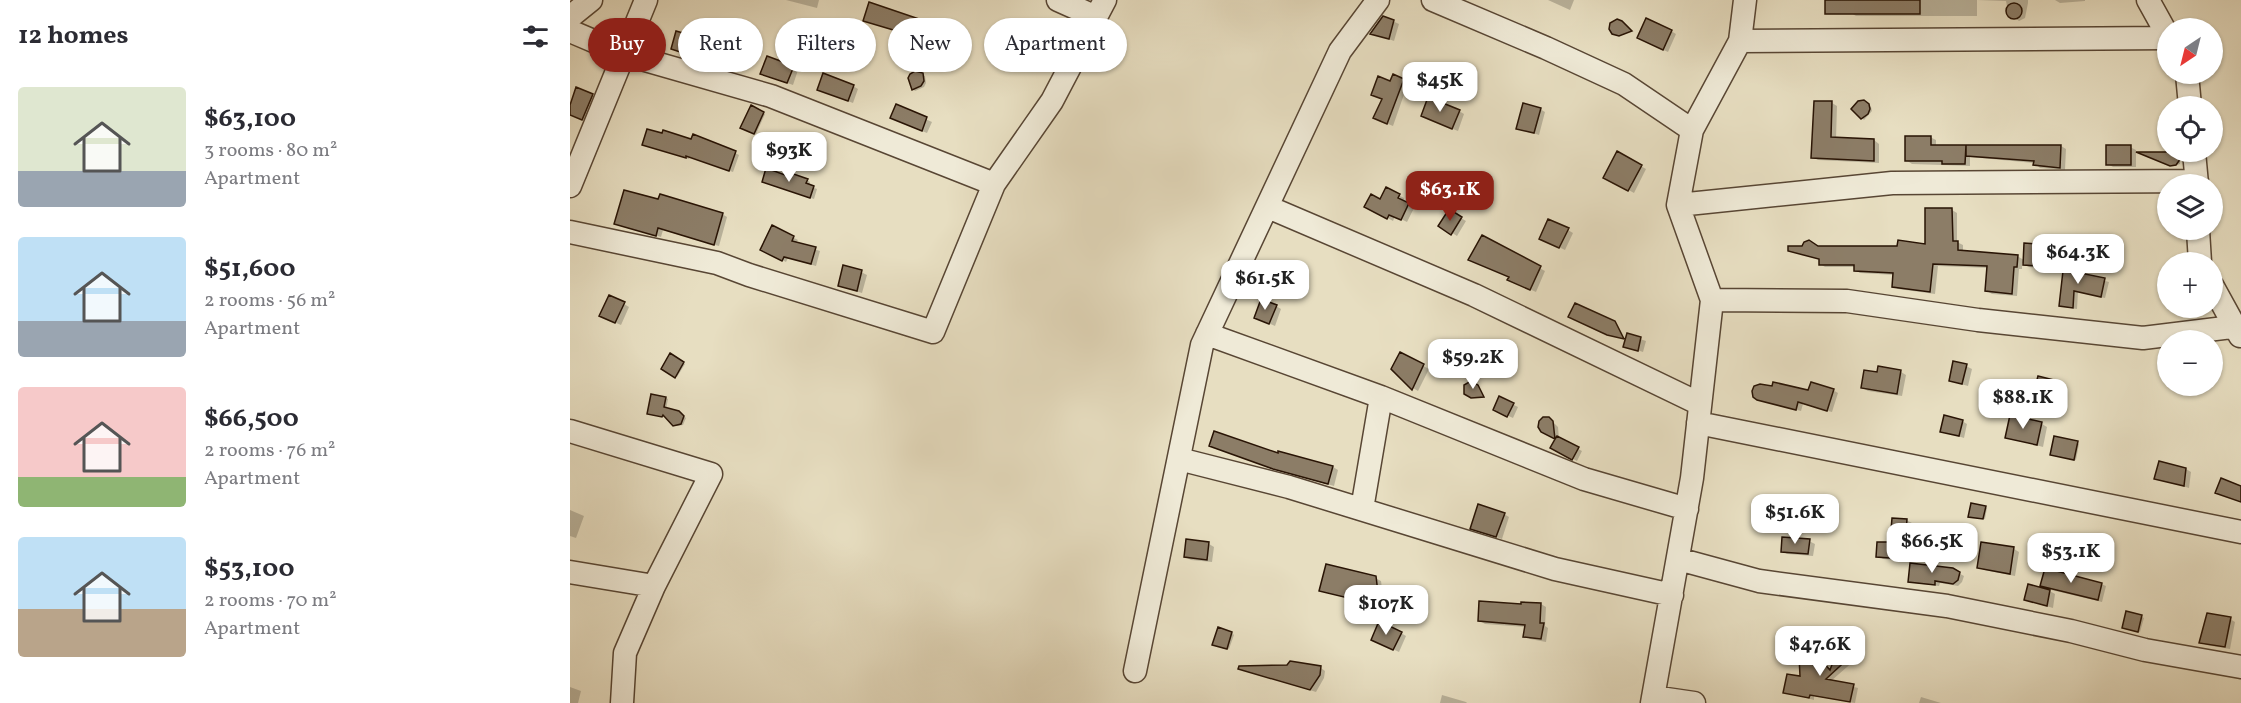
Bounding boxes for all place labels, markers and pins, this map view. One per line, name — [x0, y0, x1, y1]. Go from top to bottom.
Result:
pin: $45K — [1404, 62, 1476, 113]
pin: $93K — [753, 132, 825, 183]
pin: $63.1K — [1401, 171, 1499, 222]
pin: $64.3K — [2029, 234, 2127, 285]
pin: $61.5K — [1216, 260, 1314, 311]
pin: $59.2K — [1424, 339, 1522, 390]
pin: $88.1K — [1974, 379, 2072, 430]
pin: $51.6K — [1746, 494, 1844, 545]
pin: $66.5K — [1883, 523, 1981, 574]
pin: $53.1K — [2022, 533, 2120, 584]
pin: $107K — [1344, 585, 1428, 636]
pin: $47.6K — [1771, 626, 1869, 677]

